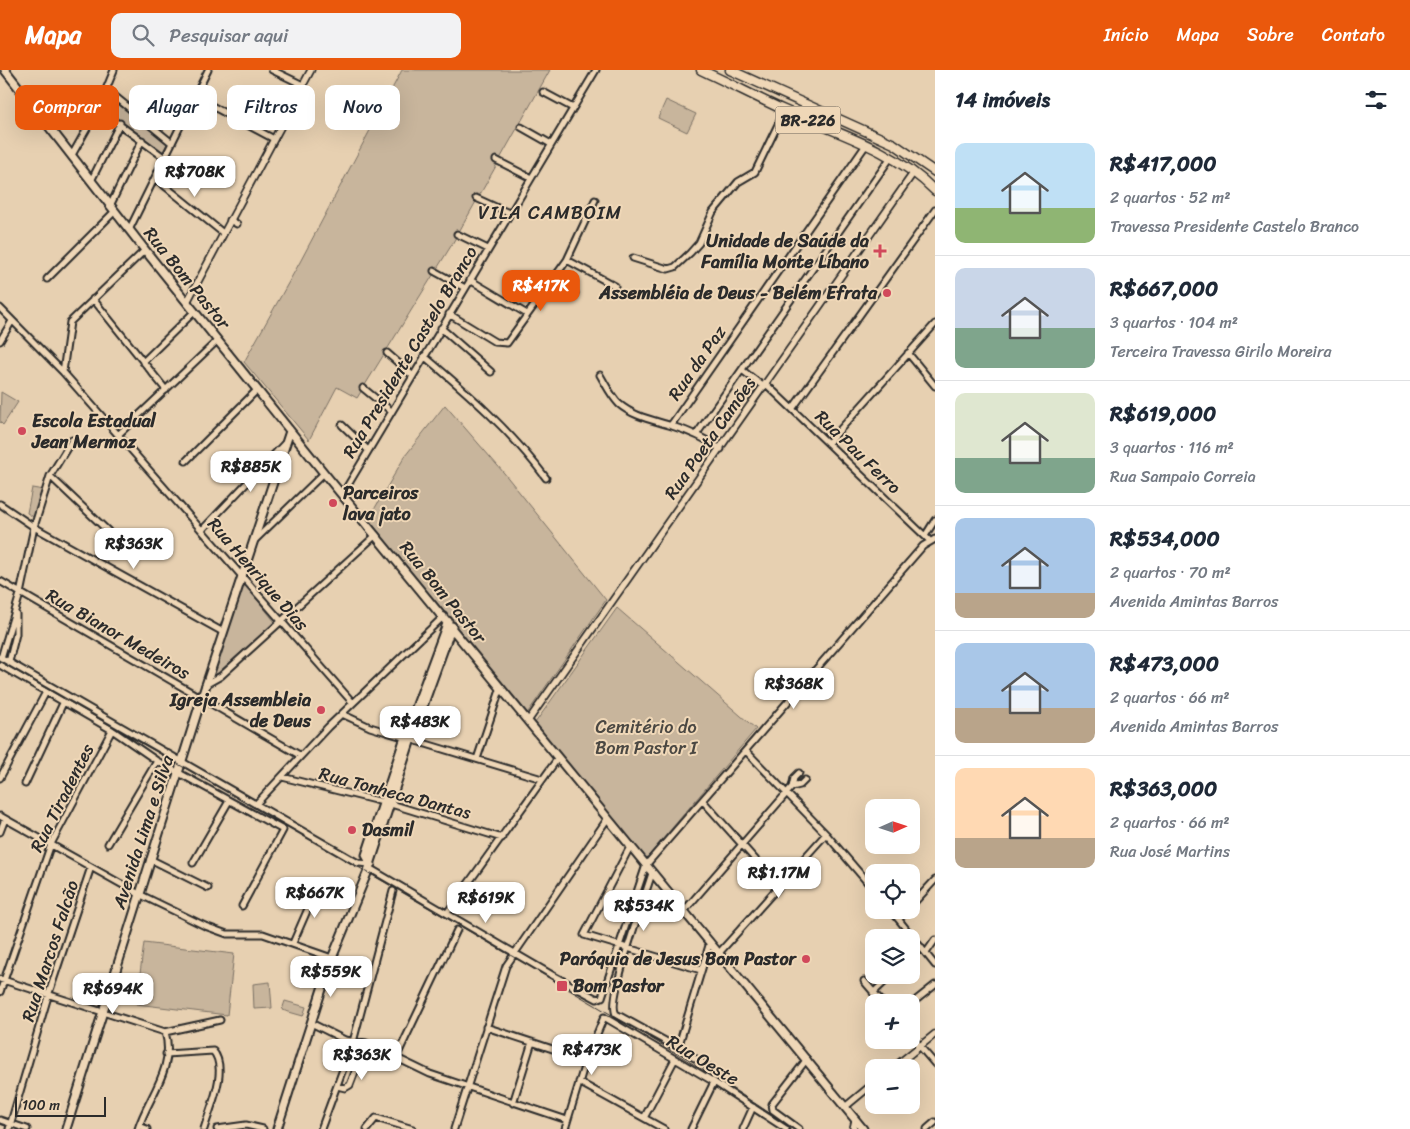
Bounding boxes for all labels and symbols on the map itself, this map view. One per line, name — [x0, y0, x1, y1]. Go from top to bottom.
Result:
road number: BR-226 — [776, 106, 840, 134]
pin: R$708K — [154, 156, 236, 198]
district label: VILA CAMBOIM — [478, 196, 622, 229]
street label: Rua Bom Pastor — [135, 219, 240, 338]
place label: Unidade de Saúde da Família Monte Líbano — [700, 225, 870, 278]
street label: Rua Presidente Castelo Branco — [334, 240, 486, 464]
marker: Unidade de Saúde da Família Monte Líbano — [873, 244, 887, 258]
pin: R$417K — [500, 270, 582, 312]
place label: Assembléia de Deus - Belém Efrata — [598, 277, 878, 309]
marker: Assembléia de Deus - Belém Efrata — [881, 287, 893, 299]
street label: Rua da Paz — [659, 318, 735, 407]
street label: Rua Poeta Camões — [656, 369, 765, 506]
street label: Rua Pau Ferro — [807, 402, 909, 502]
place label: Escola Estadual Jean Mermoz — [31, 405, 157, 458]
marker: Escola Estadual Jean Mermoz — [16, 425, 28, 437]
pin: R$885K — [210, 450, 292, 493]
place label: Parceiros lava jato — [342, 477, 419, 530]
marker: Parceiros lava jato — [327, 497, 339, 509]
street label: Rua Henrique Dias — [199, 510, 317, 639]
pin: R$363K — [93, 528, 175, 570]
street label: Rua Bom Pastor — [391, 533, 496, 652]
street label: Rua Bianor Medeiros — [40, 580, 197, 689]
pin: R$368K — [753, 668, 835, 710]
place label: Igreja Assembleia de Deus — [169, 684, 312, 737]
marker: Igreja Assembleia de Deus — [315, 704, 327, 716]
pin: R$483K — [379, 706, 461, 748]
park label: Cemitério do Bom Pastor I — [595, 711, 699, 764]
street label: Rua Tiradentes — [21, 737, 103, 858]
street label: Avenida Lima e Silva — [103, 750, 183, 914]
street label: Rua Tonheca Dantas — [316, 757, 475, 829]
north arrow — [865, 799, 920, 854]
place label: Dasmil — [362, 814, 415, 846]
marker: Dasmil — [346, 824, 358, 836]
pin: R$1.17M — [733, 856, 825, 899]
street label: Rua Marcos Falcão — [12, 876, 88, 1026]
pin: R$667K — [274, 876, 356, 919]
pin: R$619K — [445, 882, 527, 924]
pin: R$534K — [603, 890, 685, 932]
place label: Paróquia de Jesus Bom Pastor — [560, 943, 798, 975]
marker: Paróquia de Jesus Bom Pastor — [800, 953, 812, 965]
pin: R$559K — [290, 956, 372, 998]
place label: Bom Pastor — [573, 970, 665, 1002]
pin: R$694K — [72, 972, 154, 1015]
marker: Bom Pastor — [555, 979, 569, 993]
street label: Rua Oeste — [660, 1026, 746, 1094]
pin: R$473K — [551, 1034, 633, 1076]
pin: R$363K — [321, 1038, 403, 1081]
scale bar — [15, 1094, 106, 1117]

